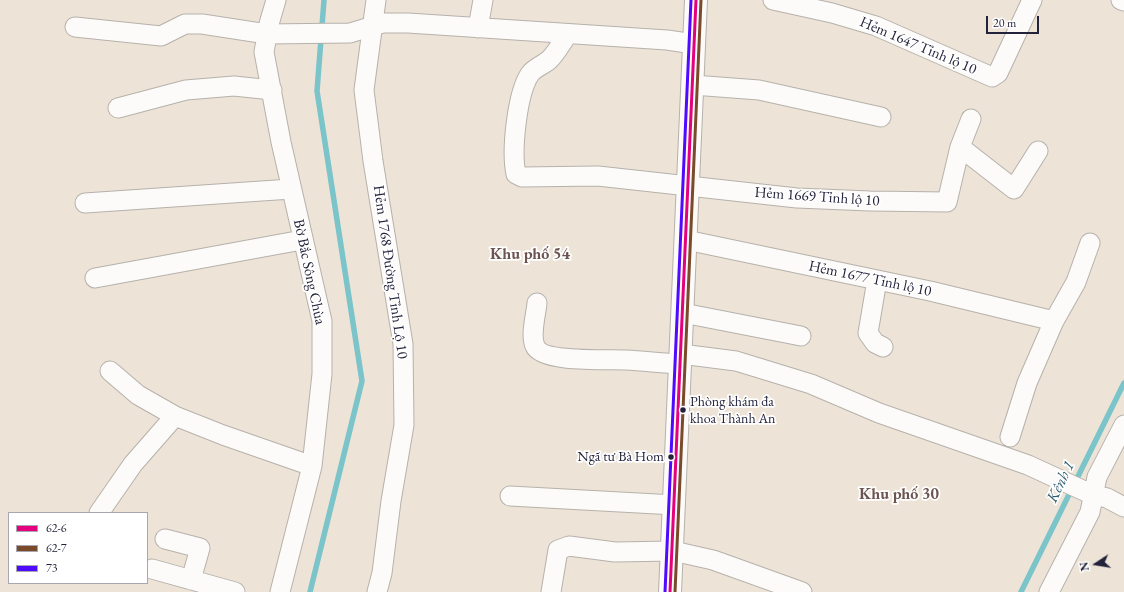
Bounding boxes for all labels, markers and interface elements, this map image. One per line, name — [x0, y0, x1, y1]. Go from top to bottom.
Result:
scale bar — [988, 8, 1041, 34]
street label: Hẻm 1647 Tỉnh lộ 10 — [857, 13, 979, 79]
text: 20 m — [993, 15, 1016, 31]
street label: Hẻm 1768 Đường Tỉnh Lộ 10 — [369, 184, 411, 360]
street label: Hẻm 1669 Tỉnh lộ 10 — [754, 184, 880, 210]
street label: Bờ Bắc Sông Chùa — [289, 218, 329, 326]
district label: Khu phố 54 — [490, 245, 570, 265]
street label: Hẻm 1677 Tỉnh lộ 10 — [807, 257, 933, 301]
place label: Phòng khám đa khoa Thành An — [690, 394, 775, 426]
marker: Phòng khám đa khoa Thành An — [678, 405, 688, 415]
place label: Ngã tư Bà Hom — [578, 449, 664, 465]
marker: Ngã tư Bà Hom — [666, 452, 676, 462]
water label: Kênh 1 — [1043, 458, 1079, 506]
district label: Khu phố 30 — [859, 485, 939, 505]
legend — [8, 512, 148, 584]
text: 62-6 — [46, 520, 67, 536]
text: 62-7 — [46, 540, 67, 556]
north arrow — [1076, 544, 1116, 584]
text: 73 — [46, 560, 58, 576]
text: N — [1076, 561, 1092, 572]

